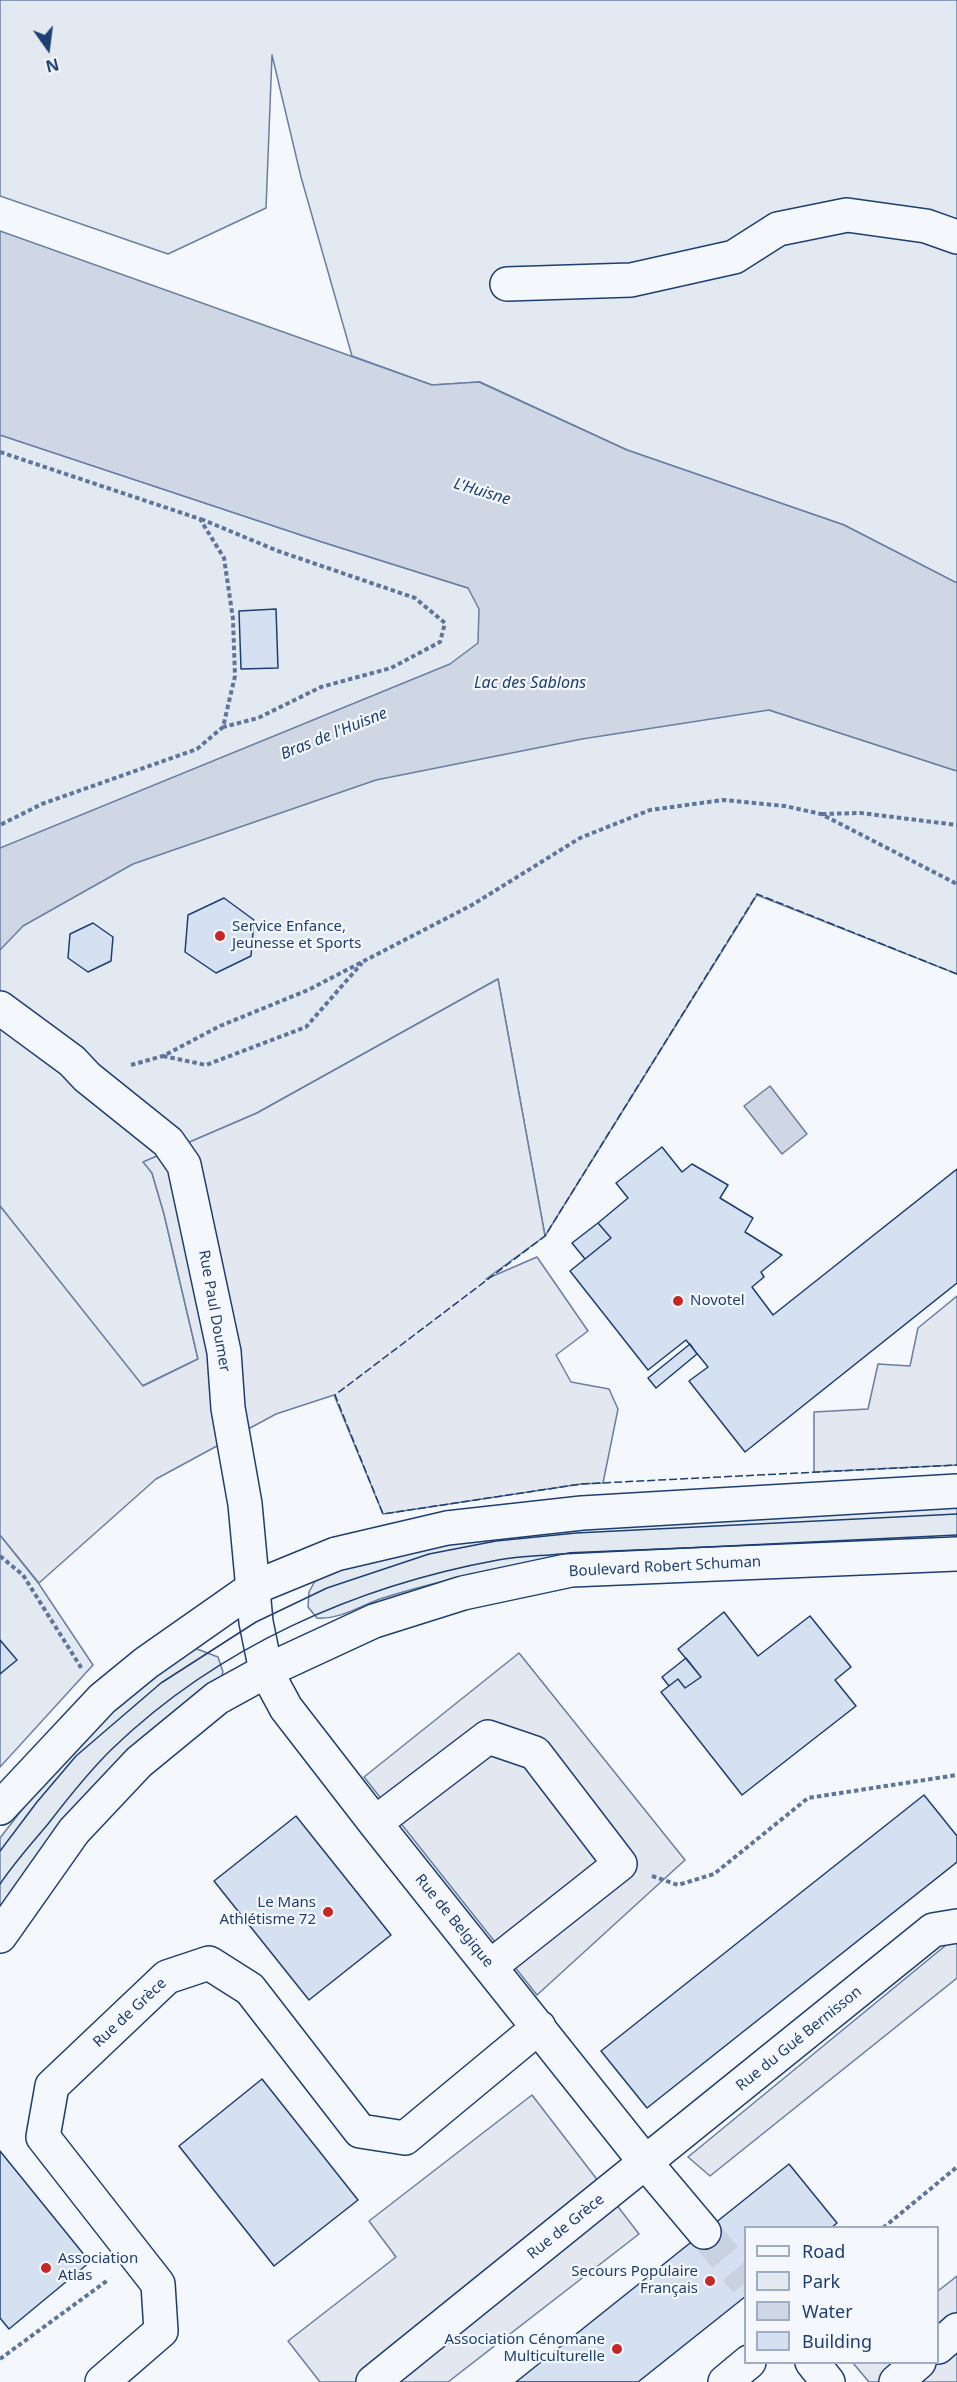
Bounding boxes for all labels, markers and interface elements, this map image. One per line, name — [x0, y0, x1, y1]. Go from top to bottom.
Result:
north arrow — [18, 18, 78, 78]
text: N — [43, 53, 61, 78]
water label: L'Huisne — [451, 474, 513, 510]
water label: Lac des Sablons — [474, 673, 586, 693]
water label: Bras de l'Huisne — [278, 704, 390, 764]
place label: Service Enfance, Jeunesse et Sports — [232, 918, 361, 953]
marker: Service Enfance, Jeunesse et Sports — [213, 929, 227, 943]
street label: Rue Paul Doumer — [194, 1249, 234, 1373]
place label: Novotel — [690, 1292, 745, 1310]
marker: Novotel — [671, 1294, 685, 1308]
street label: Boulevard Robert Schuman — [568, 1553, 762, 1581]
street label: Rue de Belgique — [411, 1871, 497, 1971]
place label: Le Mans Athlétisme 72 — [219, 1894, 316, 1929]
marker: Le Mans Athlétisme 72 — [321, 1905, 335, 1919]
street label: Rue de Grèce — [90, 1975, 170, 2051]
street label: Rue du Gué Bernisson — [733, 1983, 865, 2095]
street label: Rue de Grèce — [524, 2191, 608, 2263]
legend — [744, 2226, 939, 2364]
text: Road — [802, 2239, 845, 2263]
place label: Association Atlas — [58, 2250, 138, 2285]
marker: Association Atlas — [39, 2261, 53, 2275]
place label: Secours Populaire Français — [571, 2263, 698, 2298]
text: Park — [802, 2269, 840, 2293]
marker: Secours Populaire Français — [703, 2274, 717, 2288]
text: Water — [802, 2299, 853, 2323]
text: Building — [802, 2329, 872, 2353]
place label: Association Cénomane Multiculturelle — [445, 2331, 605, 2366]
marker: Association Cénomane Multiculturelle — [610, 2342, 624, 2356]

